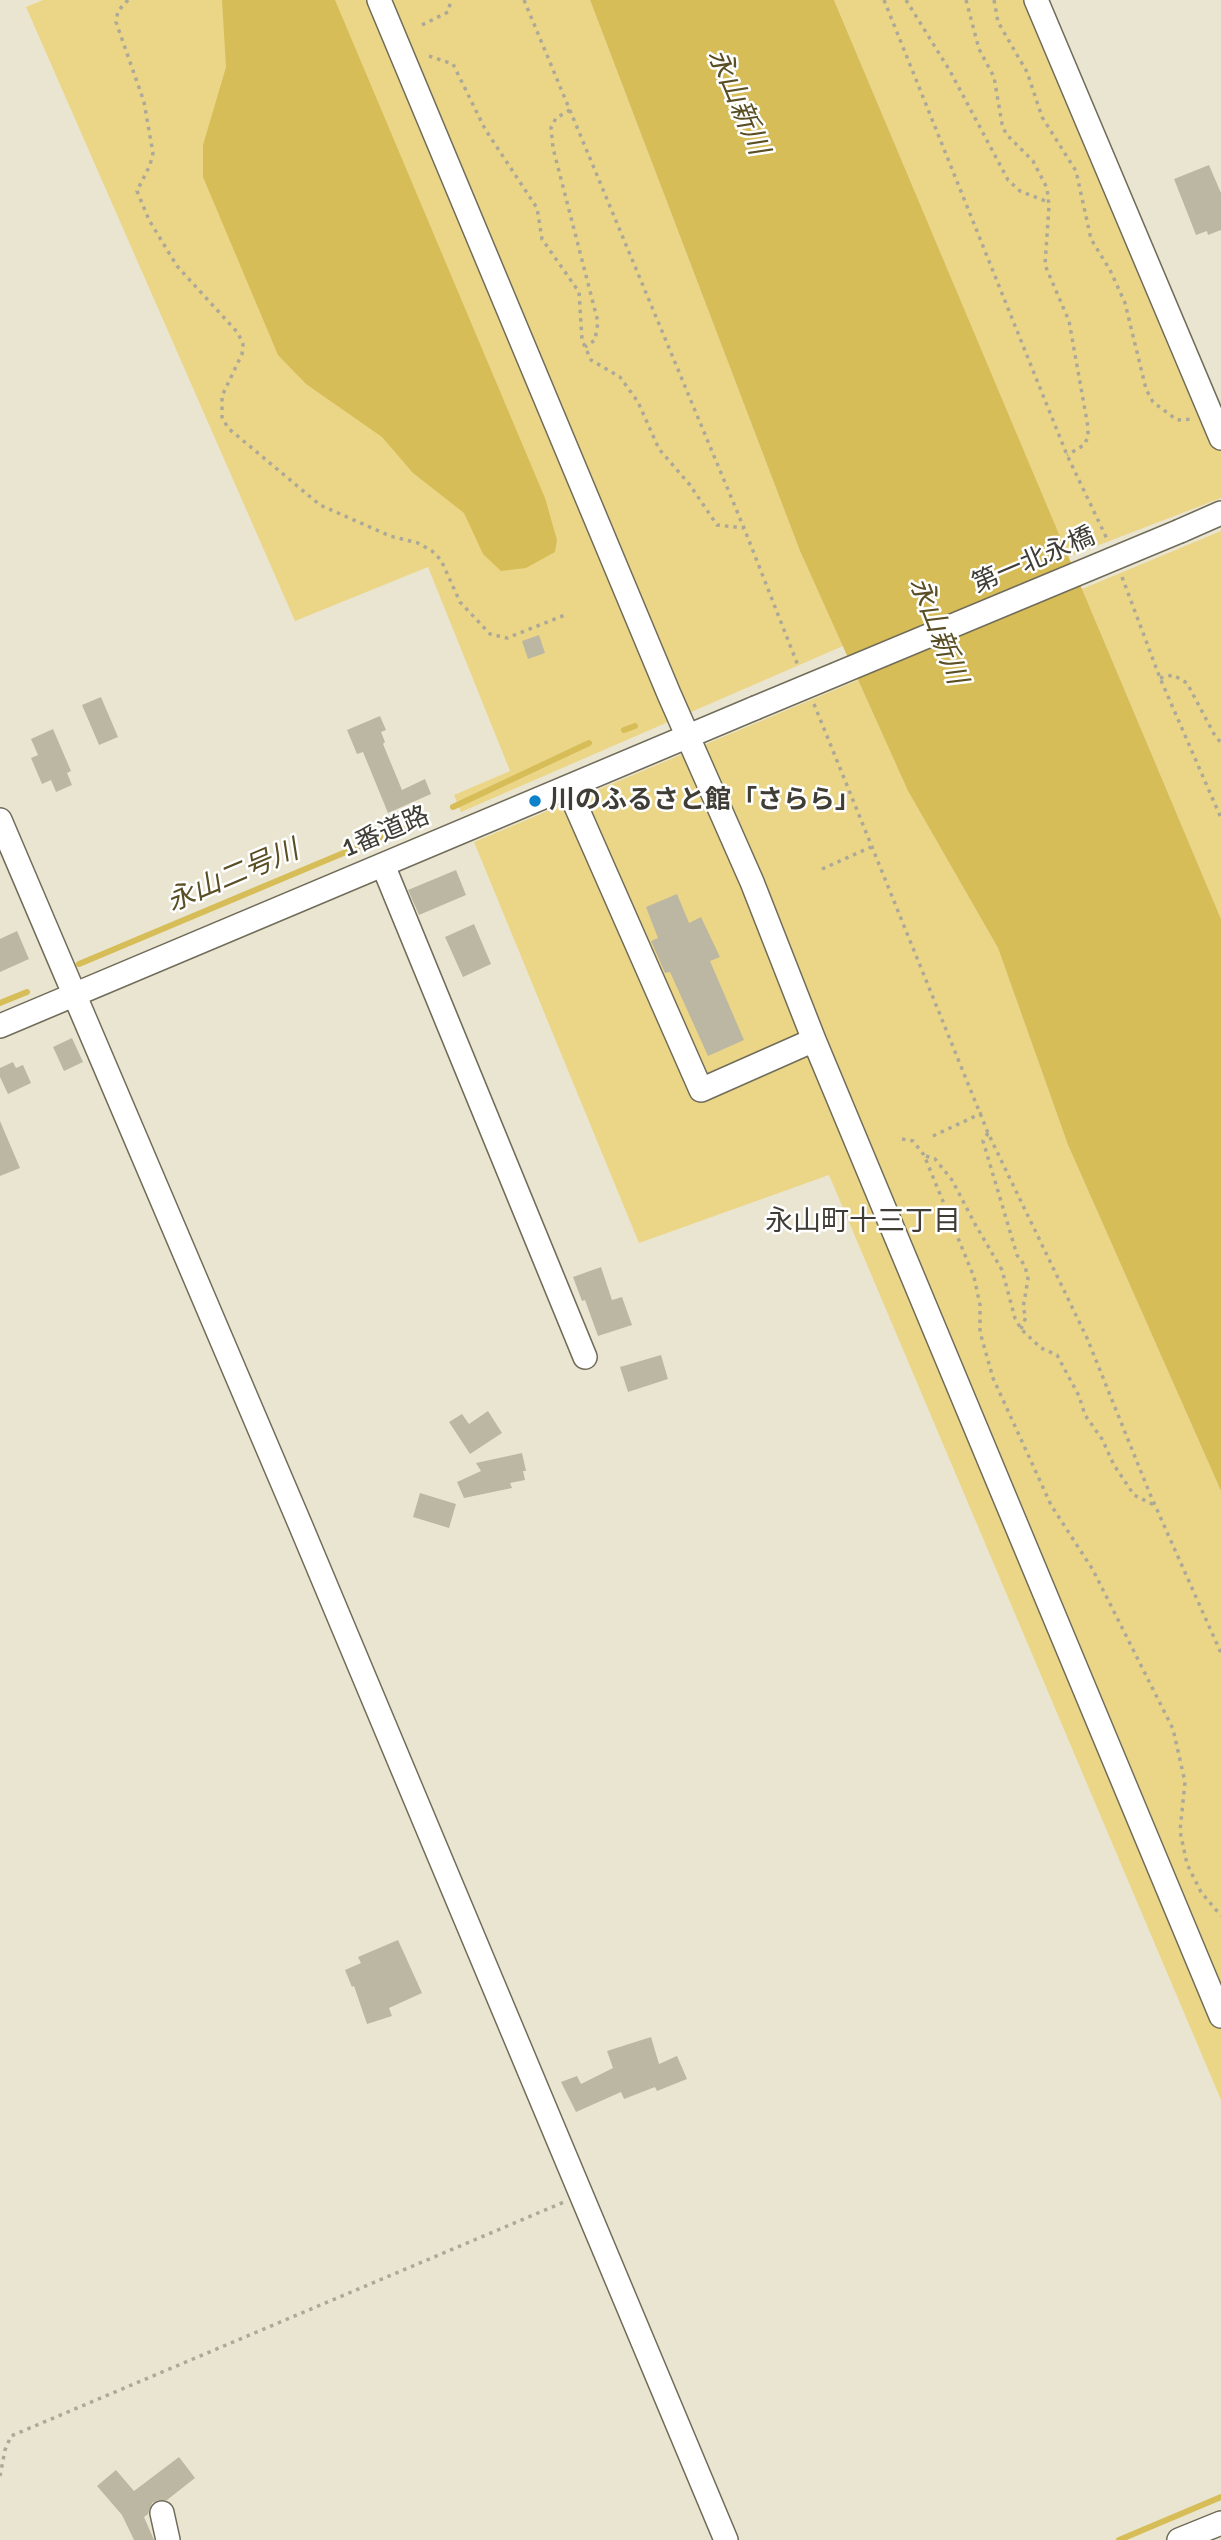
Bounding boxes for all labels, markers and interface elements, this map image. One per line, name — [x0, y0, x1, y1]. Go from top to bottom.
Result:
water label: 永山新川 — [700, 44, 774, 160]
street label: 第一北永橋 — [968, 521, 1100, 601]
water label: 永山新川 — [901, 573, 973, 689]
place label: 川のふるさと館「さらら」 — [549, 785, 861, 817]
marker: 川のふるさと館「さらら」 — [527, 793, 543, 809]
street label: 1番道路 — [338, 801, 434, 865]
water label: 永山二号川 — [162, 834, 304, 920]
district label: 永山町十三丁目 — [765, 1206, 961, 1240]

